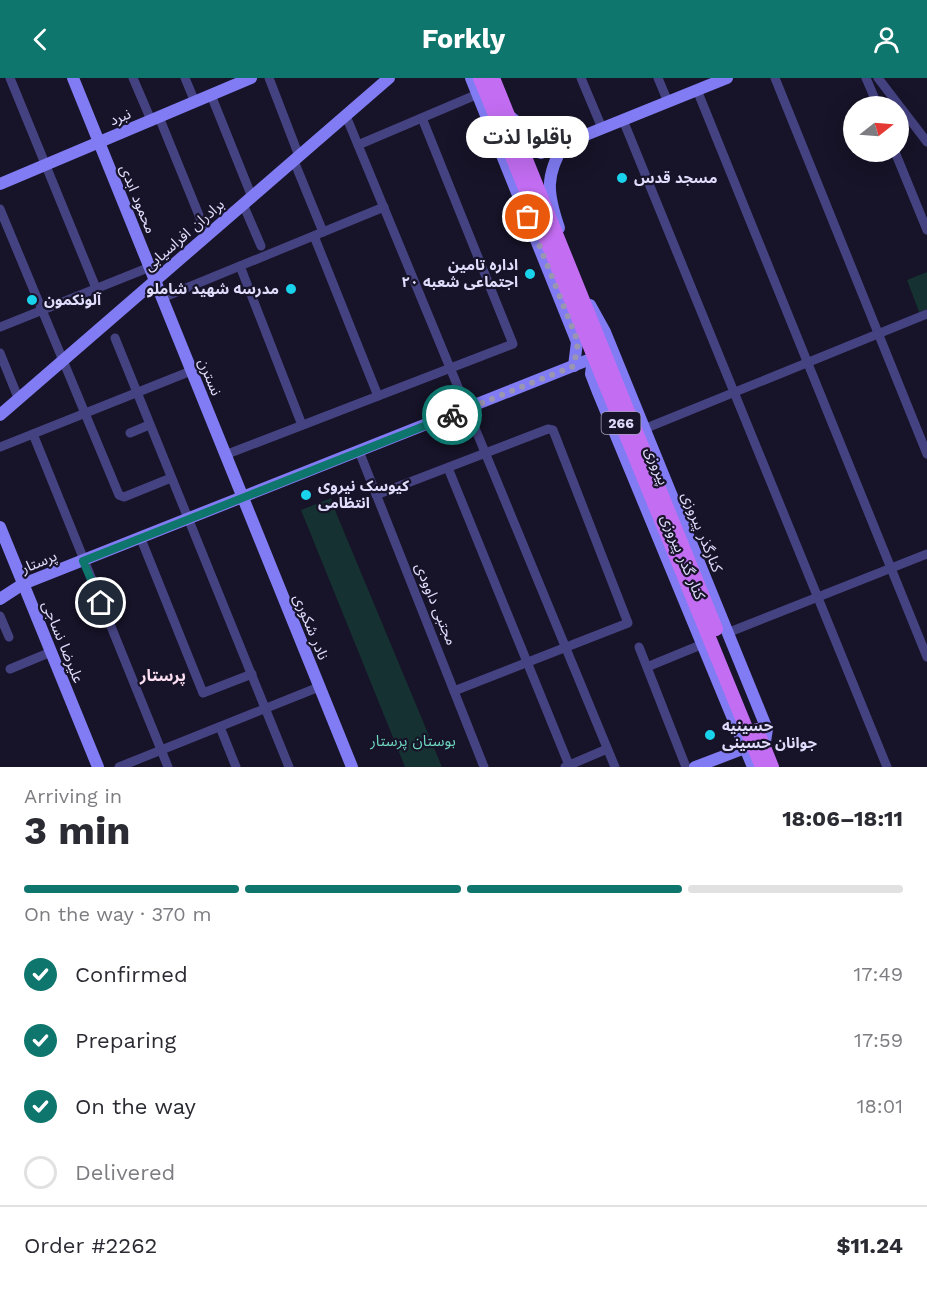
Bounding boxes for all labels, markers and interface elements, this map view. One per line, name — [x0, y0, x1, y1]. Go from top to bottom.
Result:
icon: back — [24, 23, 57, 56]
text: Forkly — [422, 23, 505, 55]
icon: person — [870, 23, 903, 56]
north arrow — [843, 96, 909, 162]
map controls — [843, 96, 909, 162]
street label: نبرد — [106, 104, 134, 130]
callout: باقلوا لذت — [466, 115, 590, 157]
text: باقلوا لذت — [483, 125, 572, 149]
street label: محمود ابدی — [116, 162, 160, 236]
place label: مسجد قدس — [634, 169, 717, 187]
marker: مسجد قدس — [615, 171, 629, 185]
pin — [502, 191, 553, 242]
street label: برادران افراسیابی — [140, 195, 228, 275]
icon: bag — [511, 200, 544, 233]
place label: اداره تامین اجتماعی شعبه ۲۰ — [401, 256, 518, 291]
marker: اداره تامین اجتماعی شعبه ۲۰ — [523, 267, 537, 281]
place label: مدرسه شهید شاملو — [147, 280, 279, 298]
marker: مدرسه شهید شاملو — [284, 282, 298, 296]
place label: آلونکمون — [44, 291, 102, 309]
marker: آلونکمون — [25, 293, 39, 307]
street label: نسترن — [194, 356, 226, 398]
courier — [422, 385, 482, 445]
icon: bike — [436, 399, 469, 432]
road number: 266 — [602, 412, 640, 434]
street label: پیروزی — [640, 444, 673, 488]
place label: کیوسک نیروی انتظامی — [318, 477, 409, 512]
marker: کیوسک نیروی انتظامی — [299, 488, 313, 502]
street label: کنارگذر پیروزی — [677, 489, 727, 576]
street label: کنار گذر پیروزی — [656, 512, 709, 603]
street label: پرستار — [17, 547, 60, 579]
street label: مجتبی داوودی — [411, 560, 461, 648]
pin — [75, 577, 126, 628]
icon: home — [84, 586, 117, 619]
street label: نادر شکوری — [290, 591, 332, 663]
street label: علیرضا نساجی — [38, 598, 88, 686]
district label: پرستار — [139, 666, 186, 686]
place label: حسینیه جوانان حسینی — [722, 717, 818, 752]
marker: حسینیه جوانان حسینی — [703, 728, 717, 742]
park label: بوستان پرستار — [369, 732, 456, 751]
text: Arriving in — [24, 784, 122, 808]
text: 18:06–18:11 — [782, 806, 903, 831]
text: 3 min — [24, 808, 131, 853]
text: On the way · 370 m — [24, 902, 212, 926]
icon: check — [24, 958, 57, 991]
text: Confirmed — [75, 962, 188, 987]
text: 17:49 — [854, 962, 903, 986]
icon: check — [24, 1024, 57, 1057]
text: Preparing — [75, 1028, 176, 1053]
text: 17:59 — [854, 1028, 903, 1052]
icon: check — [24, 1090, 57, 1123]
text: On the way — [75, 1094, 196, 1119]
text: 18:01 — [857, 1094, 903, 1118]
text: Delivered — [75, 1160, 175, 1185]
text: Order #2262 — [24, 1233, 157, 1258]
text: $11.24 — [836, 1233, 903, 1258]

